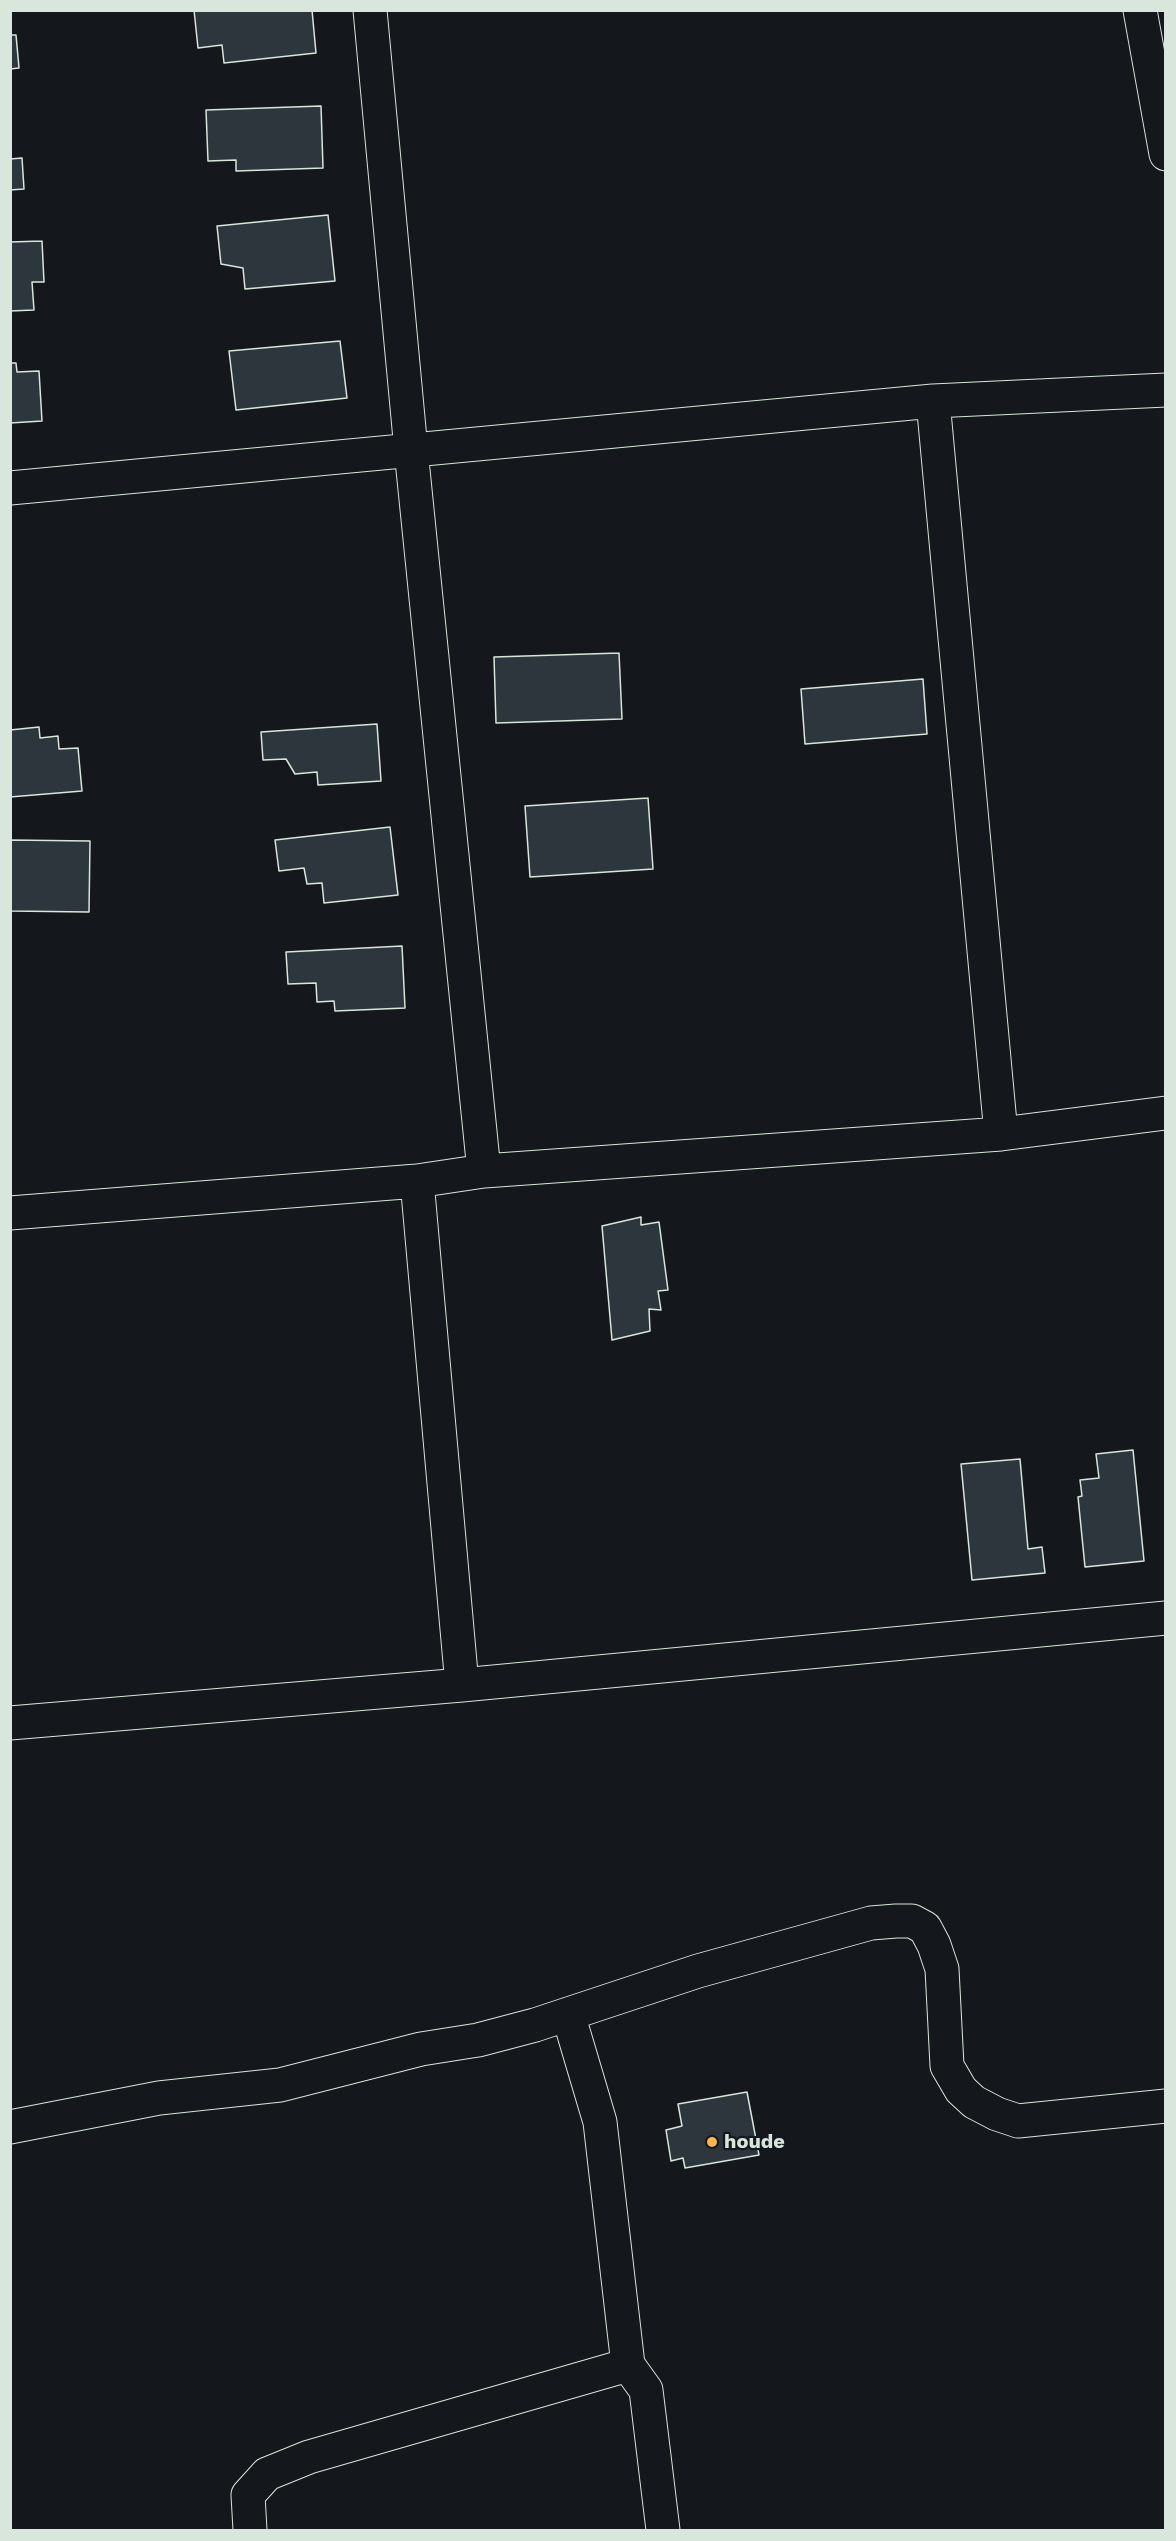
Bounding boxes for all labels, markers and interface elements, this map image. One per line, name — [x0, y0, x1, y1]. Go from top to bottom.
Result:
place label: houde — [724, 2130, 785, 2154]
marker: houde — [705, 2135, 719, 2149]

